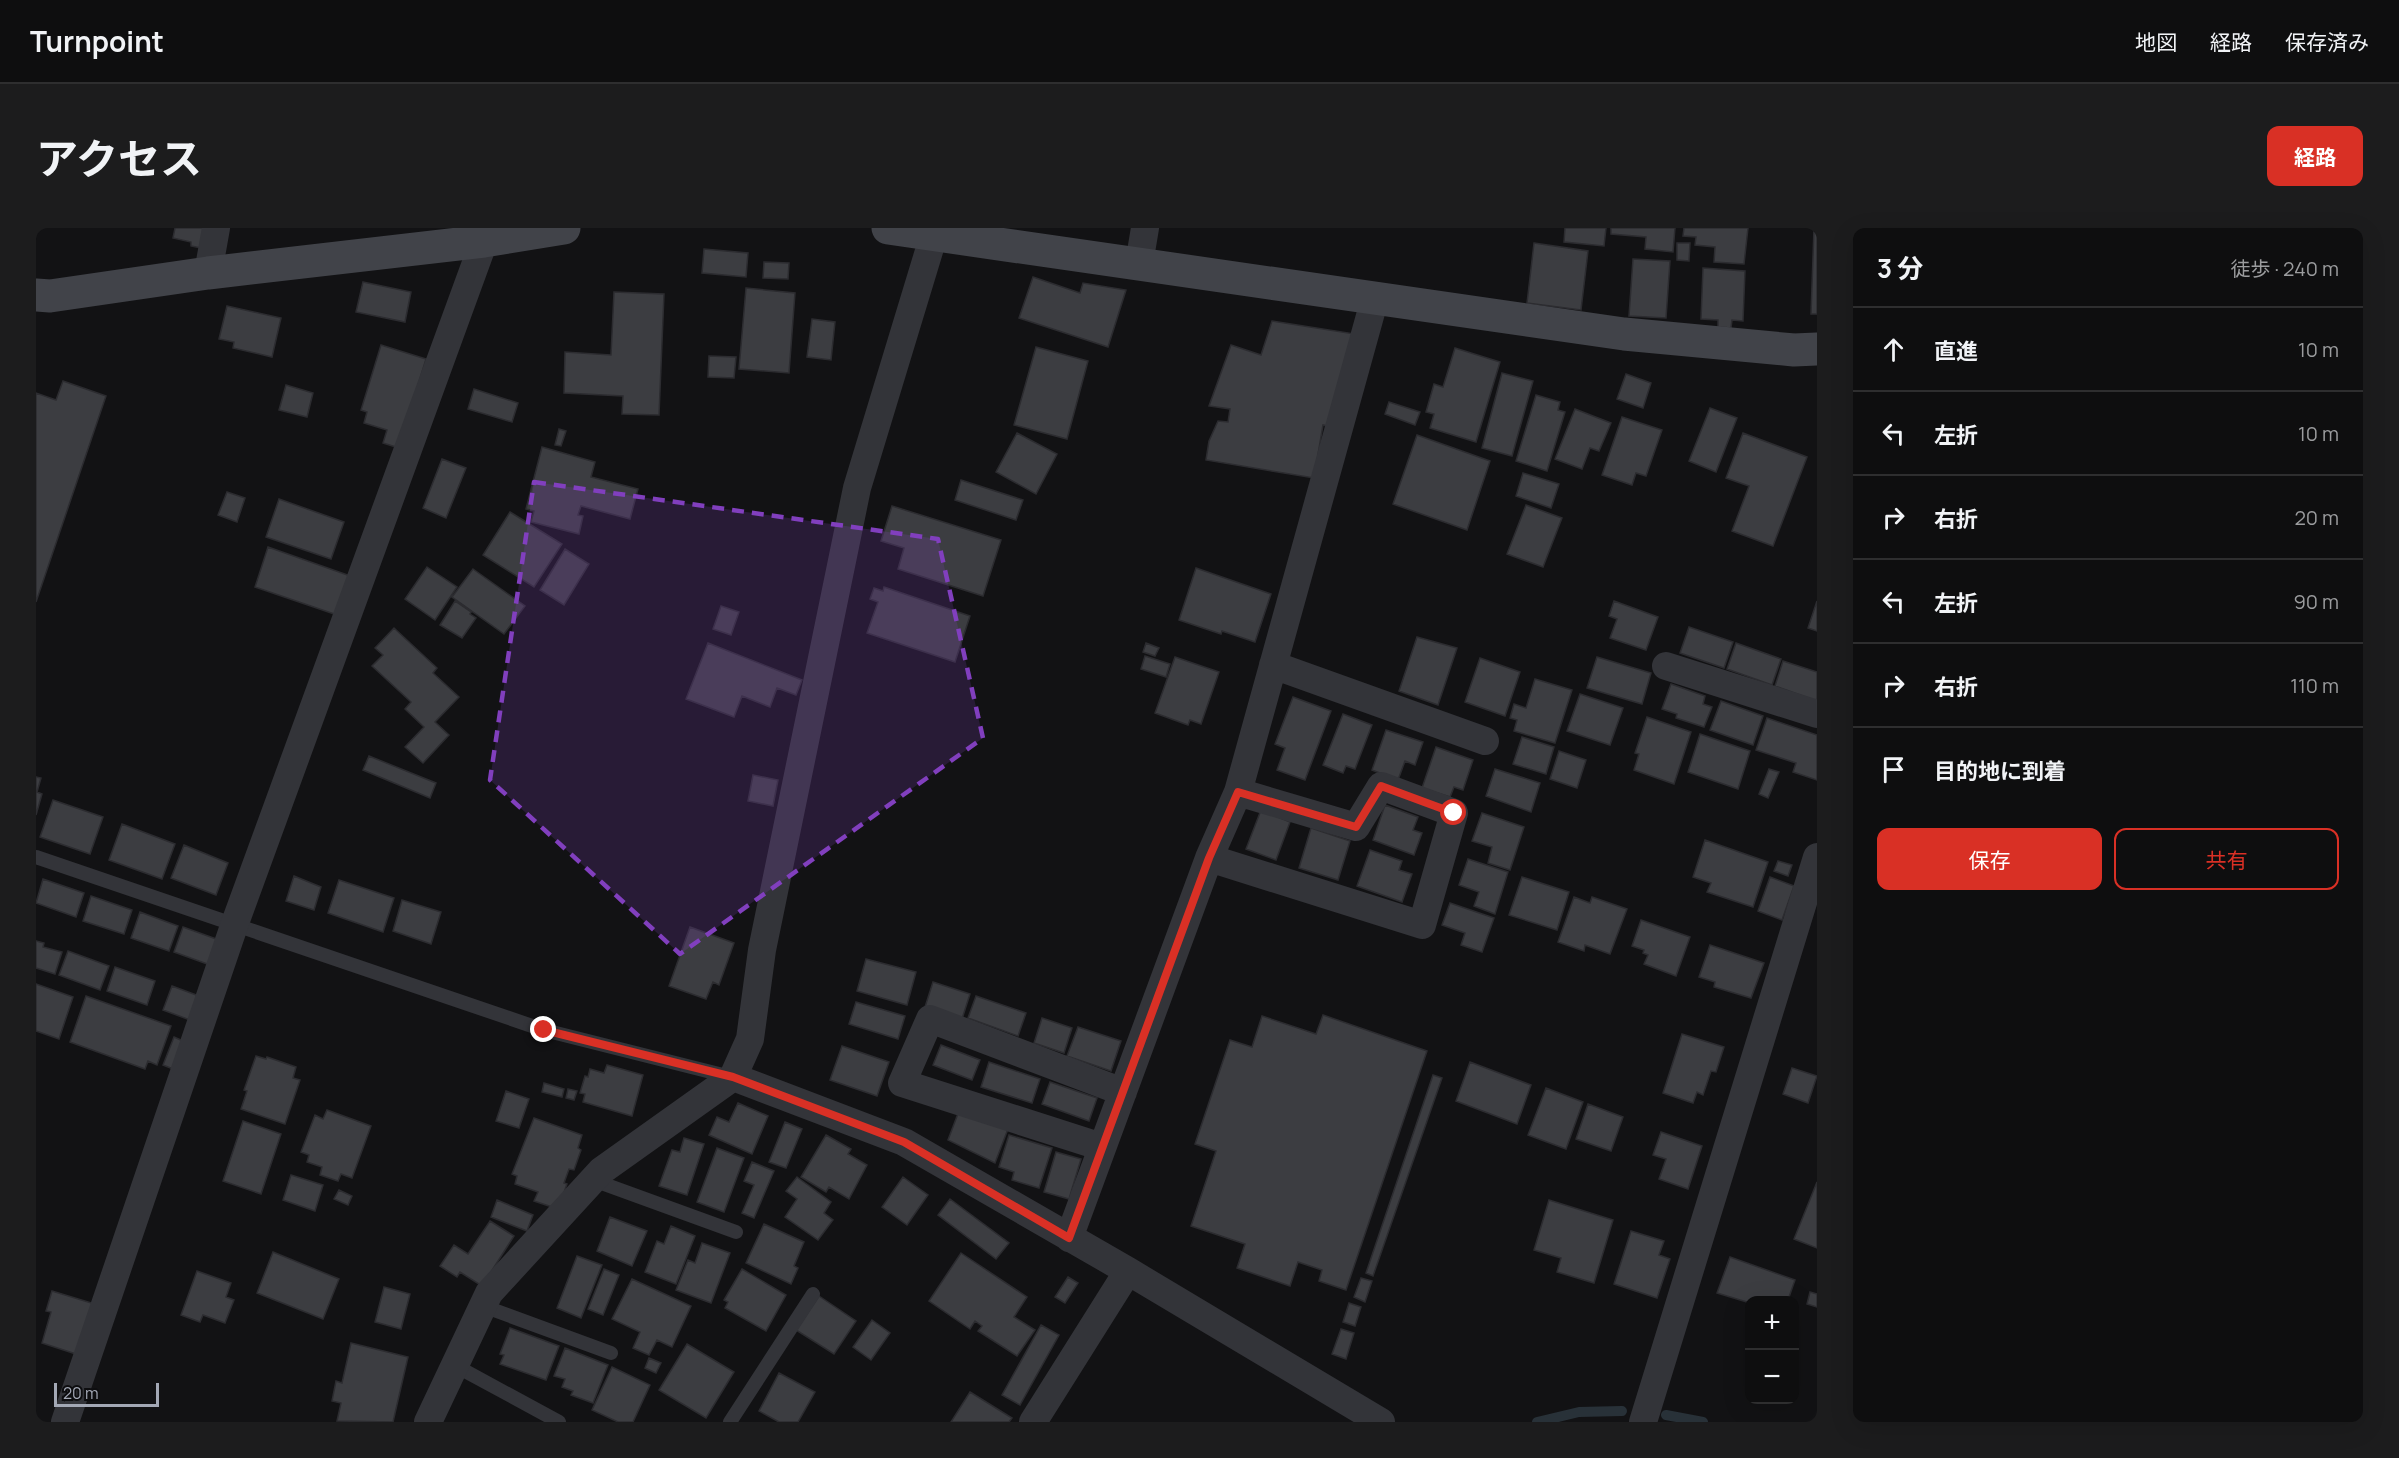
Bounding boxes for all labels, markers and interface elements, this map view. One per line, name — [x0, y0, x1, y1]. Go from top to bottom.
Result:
text: Turnpoint — [30, 22, 164, 60]
text: 地図 — [2135, 28, 2177, 56]
text: 経路 — [2210, 28, 2252, 56]
text: 保存済み — [2285, 28, 2369, 56]
button: 経路 — [2267, 126, 2363, 186]
text: アクセス — [36, 129, 202, 187]
text: 3 分 — [1877, 250, 1923, 286]
text: 徒歩 · 240 m — [2231, 255, 2339, 282]
icon: ahead — [1877, 333, 1910, 366]
text: 直進 — [1934, 336, 1978, 366]
text: 10 m — [2298, 336, 2339, 363]
icon: left — [1877, 417, 1910, 450]
text: 左折 — [1934, 420, 1978, 450]
text: 10 m — [2298, 420, 2339, 447]
icon: right — [1877, 501, 1910, 534]
text: 右折 — [1934, 504, 1978, 534]
text: 20 m — [2294, 504, 2339, 531]
icon: left — [1877, 585, 1910, 618]
text: 左折 — [1934, 588, 1978, 618]
text: 90 m — [2293, 588, 2339, 615]
icon: right — [1877, 669, 1910, 702]
text: 右折 — [1934, 672, 1978, 702]
text: 110 m — [2290, 672, 2339, 699]
icon: arrive — [1877, 753, 1910, 786]
text: 目的地に到着 — [1934, 756, 2066, 786]
route start — [1440, 799, 1466, 825]
button: 保存 — [1877, 828, 2102, 890]
button: 共有 — [2114, 828, 2339, 890]
route end — [530, 1016, 556, 1042]
map controls — [1745, 1296, 1799, 1404]
button: + — [1745, 1296, 1799, 1350]
button: − — [1745, 1350, 1799, 1404]
scale bar — [54, 1380, 159, 1408]
text: 20 m — [63, 1382, 99, 1404]

